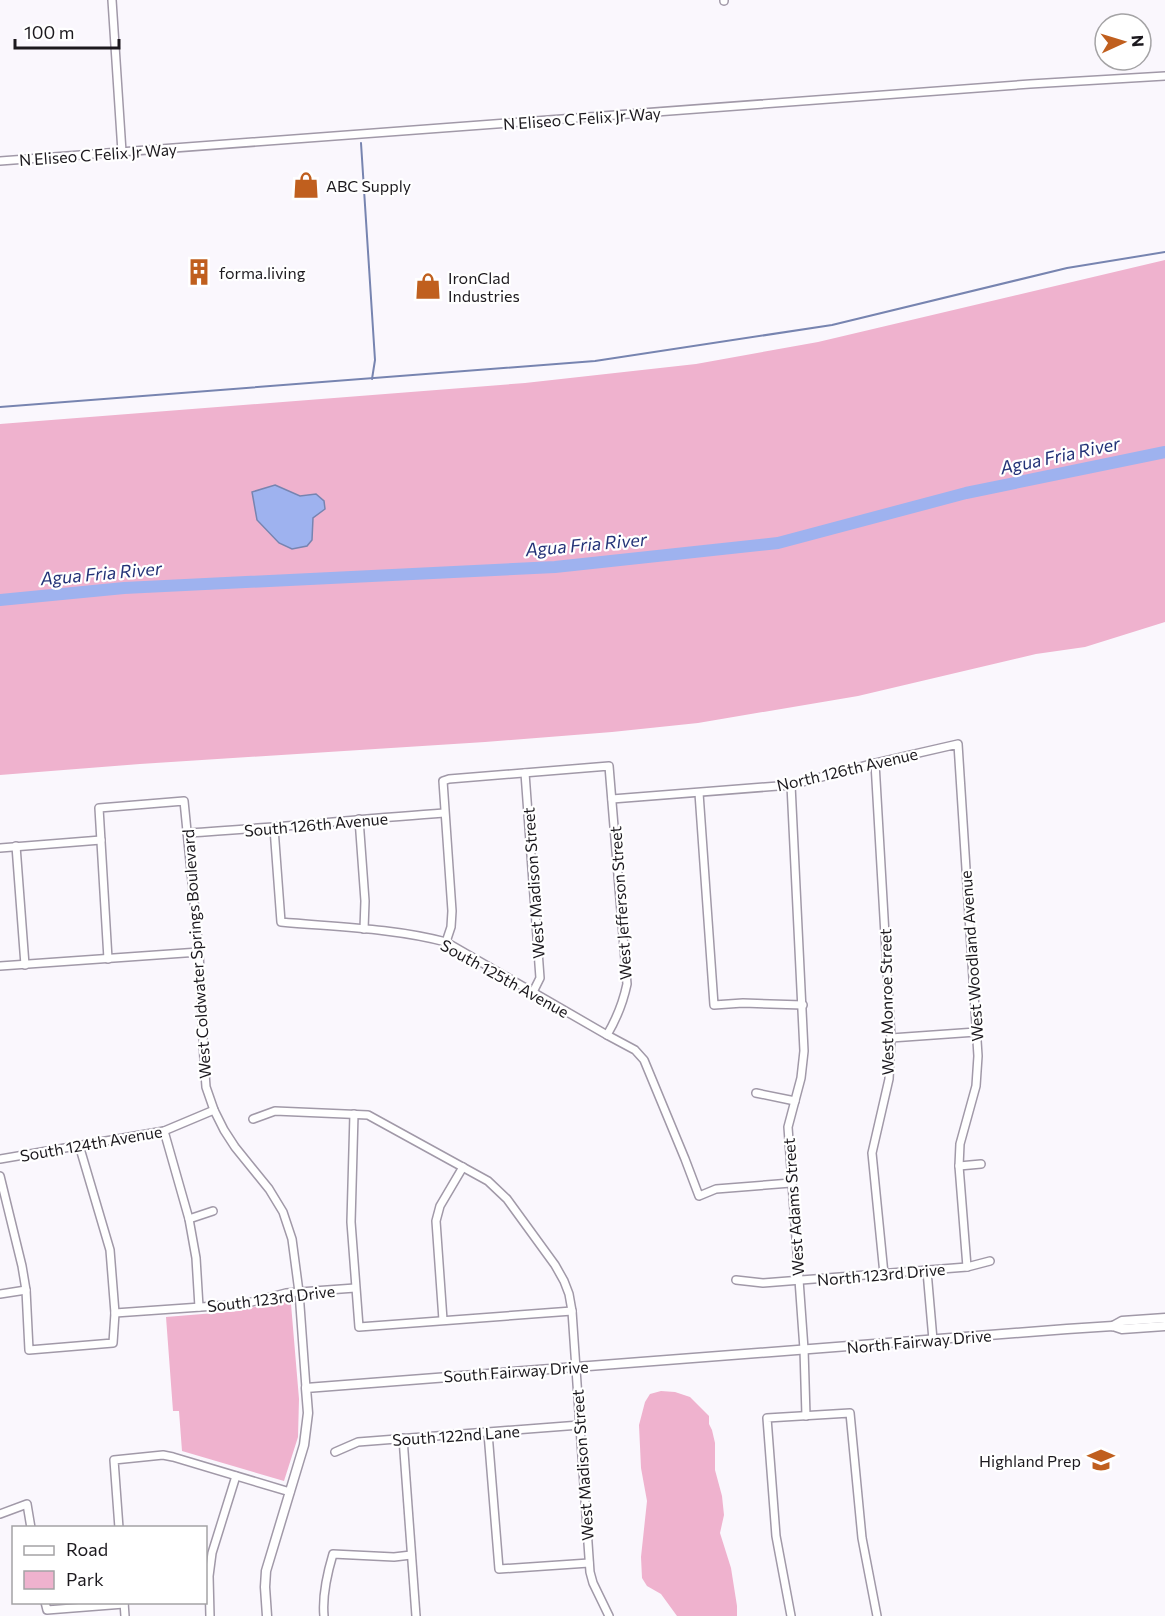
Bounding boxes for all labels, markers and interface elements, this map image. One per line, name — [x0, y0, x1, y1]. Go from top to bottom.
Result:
scale bar — [15, 12, 118, 50]
north arrow — [1093, 12, 1153, 72]
text: 100 m — [24, 21, 74, 43]
text: N — [1129, 34, 1148, 48]
street label: N Eliseo C Felix Jr Way — [502, 103, 662, 133]
street label: N Eliseo C Felix Jr Way — [18, 139, 178, 169]
shop icon: ABC Supply — [291, 170, 321, 200]
place label: ABC Supply — [326, 176, 411, 195]
building icon: forma.living — [184, 257, 214, 287]
place label: forma.living — [219, 263, 306, 282]
place label: IronClad Industries — [448, 268, 520, 305]
shop icon: IronClad Industries — [413, 271, 443, 301]
water label: Agua Fria River — [997, 431, 1123, 479]
water label: Agua Fria River — [523, 528, 648, 560]
water label: Agua Fria River — [38, 557, 163, 589]
street label: North 126th Avenue — [775, 744, 919, 794]
street label: West Madison Street — [518, 806, 548, 959]
street label: South 126th Avenue — [243, 808, 389, 840]
street label: West Jefferson Street — [605, 825, 635, 981]
street label: West Coldwater Springs Boulevard — [178, 829, 214, 1079]
street label: West Woodland Avenue — [956, 870, 986, 1042]
street label: West Monroe Street — [875, 928, 897, 1076]
street label: South 125th Avenue — [438, 935, 572, 1021]
street label: South 124th Avenue — [19, 1121, 163, 1165]
street label: West Adams Street — [779, 1137, 807, 1277]
street label: North 123rd Drive — [816, 1259, 946, 1289]
street label: South 123rd Drive — [206, 1281, 336, 1315]
street label: North Fairway Drive — [846, 1325, 992, 1357]
street label: South Fairway Drive — [443, 1356, 589, 1386]
street label: West Madison Street — [567, 1388, 597, 1541]
street label: South 122nd Lane — [392, 1421, 520, 1449]
school or university icon: Highland Prep — [1086, 1445, 1116, 1475]
place label: Highland Prep — [979, 1451, 1081, 1470]
legend — [12, 1526, 207, 1604]
text: Road — [66, 1538, 108, 1560]
text: Park — [66, 1568, 104, 1590]

